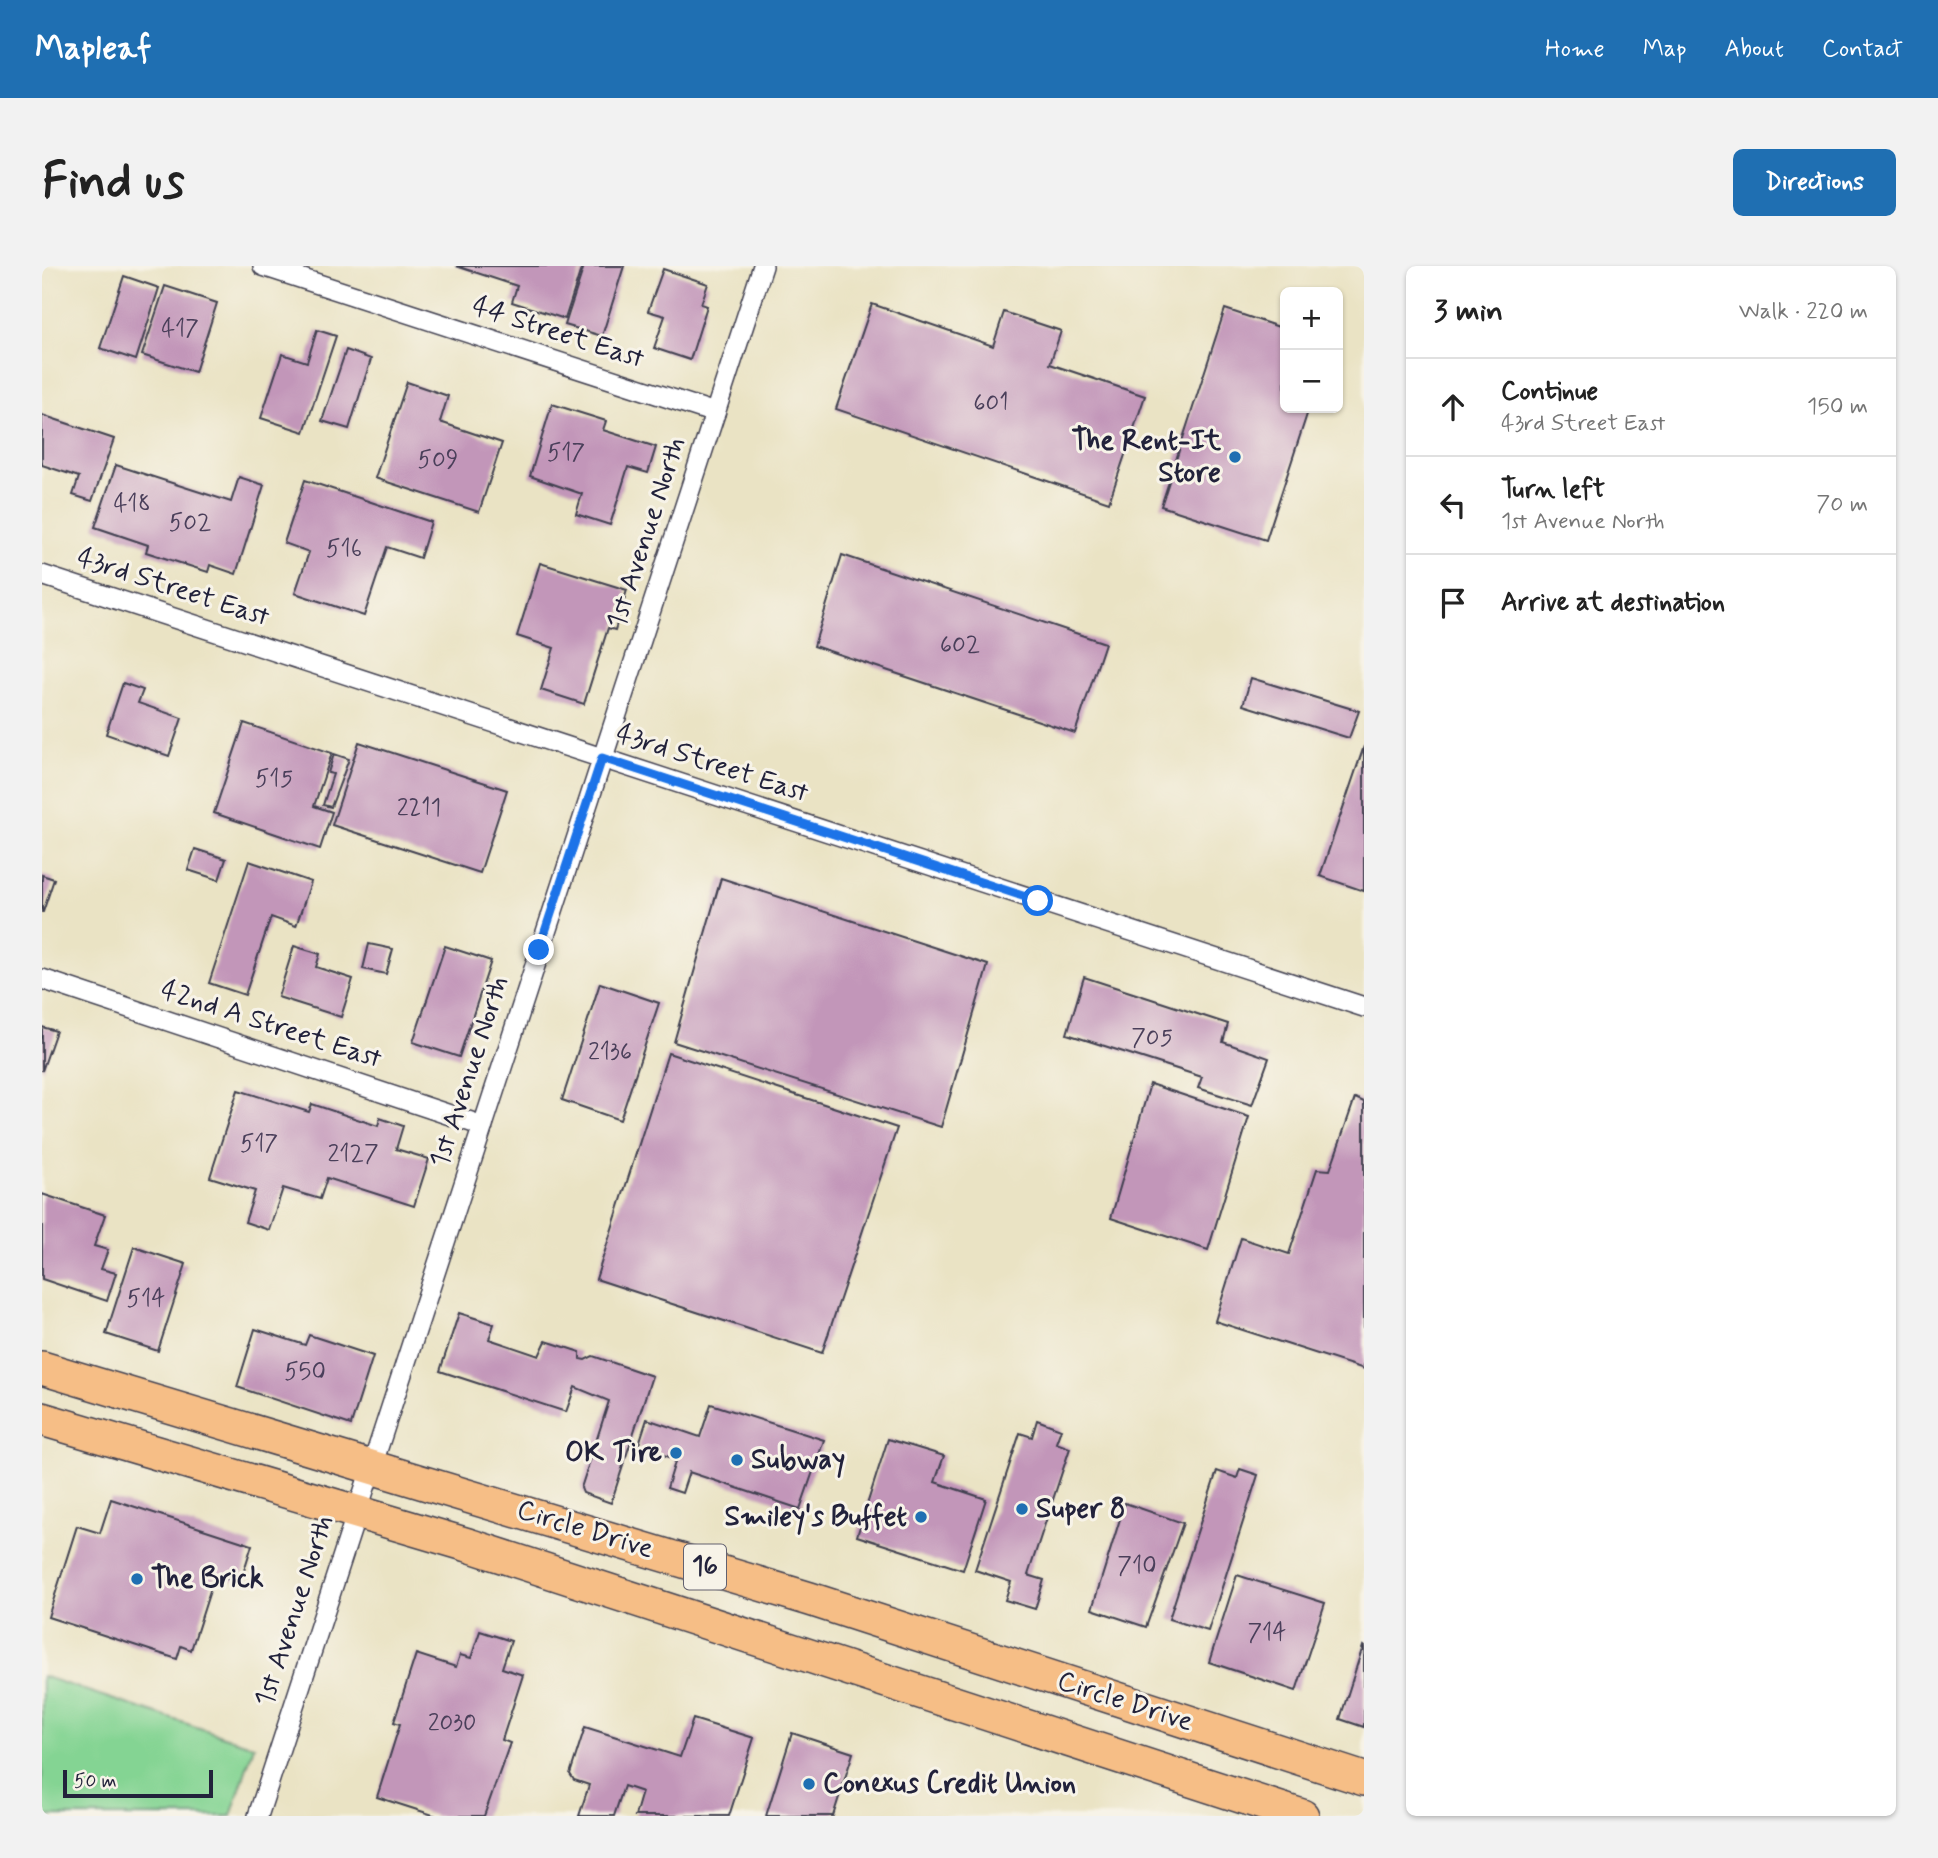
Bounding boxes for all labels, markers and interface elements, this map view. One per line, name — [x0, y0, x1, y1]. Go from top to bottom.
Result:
text: Mapleaf — [35, 27, 151, 71]
text: Home — [1545, 34, 1605, 65]
text: Map — [1643, 34, 1687, 65]
text: About — [1725, 34, 1784, 65]
text: Contact — [1822, 34, 1903, 65]
button: Directions — [1733, 149, 1896, 216]
text: Find us — [42, 150, 185, 215]
map controls — [1280, 287, 1343, 413]
button: + — [1280, 287, 1343, 350]
street label: 44 Street East — [467, 288, 649, 378]
text: 3 min — [1434, 292, 1503, 331]
text: Walk · 220 m — [1739, 297, 1868, 327]
house number: 417 — [161, 314, 199, 345]
button: − — [1280, 350, 1343, 413]
text: Continue — [1501, 375, 1598, 409]
house number: 601 — [973, 388, 1009, 419]
icon: ahead — [1434, 388, 1472, 426]
text: 150 m — [1807, 392, 1868, 422]
text: 43rd Street East — [1501, 409, 1665, 439]
place label: The Rent-It Store — [1072, 423, 1222, 492]
street label: 1st Avenue North — [599, 433, 695, 633]
house number: 517 — [547, 438, 585, 469]
house number: 509 — [418, 445, 458, 476]
marker: The Rent-It Store — [1227, 449, 1243, 465]
text: Turn left — [1501, 473, 1605, 507]
icon: left — [1434, 486, 1472, 524]
house number: 418 — [113, 489, 151, 520]
text: 70 m — [1816, 490, 1868, 520]
text: 1st Avenue North — [1501, 507, 1665, 537]
house number: 502 — [169, 508, 211, 539]
house number: 516 — [326, 534, 362, 565]
street label: 43rd Street East — [72, 539, 274, 637]
icon: arrive — [1434, 584, 1472, 622]
text: Arrive at destination — [1501, 586, 1725, 620]
house number: 602 — [940, 630, 980, 661]
street label: 43rd Street East — [611, 715, 813, 813]
house number: 515 — [255, 764, 293, 795]
house number: 2211 — [397, 793, 441, 824]
route start — [1022, 885, 1053, 916]
route end — [523, 934, 554, 965]
street label: 42nd A Street East — [156, 972, 387, 1078]
street label: 1st Avenue North — [422, 972, 518, 1172]
house number: 705 — [1131, 1023, 1173, 1054]
house number: 2136 — [588, 1037, 632, 1068]
house number: 517 — [240, 1129, 278, 1160]
house number: 2127 — [328, 1139, 378, 1170]
house number: 514 — [127, 1284, 165, 1315]
house number: 550 — [284, 1357, 326, 1388]
place label: OK Tire — [565, 1435, 662, 1472]
place label: Subway — [751, 1442, 845, 1479]
marker: OK Tire — [668, 1445, 684, 1461]
marker: Subway — [729, 1452, 745, 1468]
place label: Super 8 — [1036, 1491, 1125, 1528]
street label: Circle Drive — [512, 1492, 658, 1568]
place label: Smiley's Buffet — [724, 1499, 908, 1536]
marker: Super 8 — [1014, 1501, 1030, 1517]
marker: Smiley's Buffet — [913, 1509, 929, 1525]
street label: 1st Avenue North — [247, 1511, 343, 1711]
road number: 16 — [684, 1544, 726, 1590]
house number: 710 — [1117, 1551, 1157, 1582]
place label: The Brick — [151, 1561, 264, 1598]
marker: The Brick — [129, 1571, 145, 1587]
house number: 714 — [1247, 1618, 1287, 1649]
street label: Circle Drive — [1052, 1663, 1198, 1741]
house number: 2030 — [428, 1708, 476, 1739]
place label: Conexus Credit Union — [823, 1766, 1076, 1803]
scale bar — [63, 1767, 214, 1799]
text: 50 m — [74, 1769, 117, 1794]
marker: Conexus Credit Union — [801, 1776, 817, 1792]

